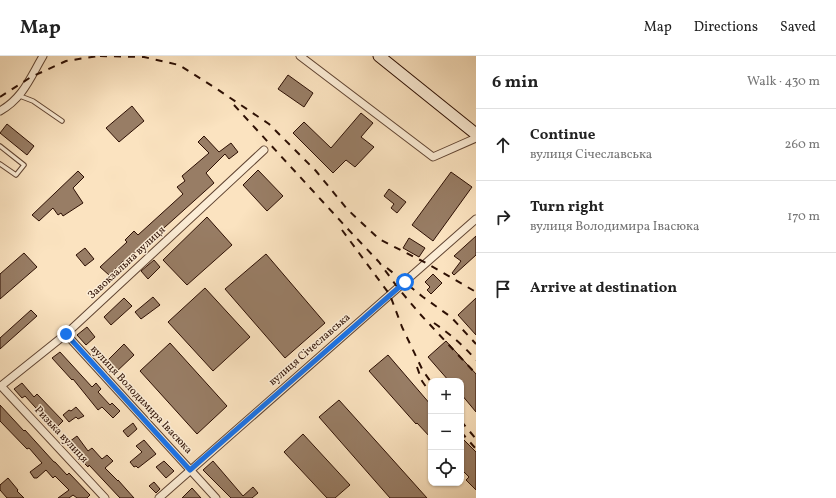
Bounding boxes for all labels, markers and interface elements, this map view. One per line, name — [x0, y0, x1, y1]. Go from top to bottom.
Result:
text: Map — [20, 15, 61, 41]
text: Map — [644, 18, 672, 37]
text: Directions — [694, 18, 758, 37]
text: Saved — [780, 18, 816, 37]
text: 6 min — [492, 71, 538, 94]
text: Walk · 430 m — [747, 73, 820, 91]
text: Continue — [530, 125, 595, 146]
icon: ahead — [492, 134, 514, 156]
text: 260 m — [785, 136, 820, 154]
text: вулиця Січеславська — [530, 146, 652, 164]
text: Turn right — [530, 197, 604, 218]
icon: right — [492, 206, 514, 228]
text: 170 m — [787, 208, 820, 226]
text: вулиця Володимира Івасюка — [530, 218, 700, 236]
street label: Завокзальна вулиця — [85, 223, 169, 303]
route start — [396, 273, 414, 291]
icon: arrive — [492, 278, 514, 300]
text: Arrive at destination — [530, 278, 677, 299]
street label: вулиця Січеславська — [266, 310, 354, 390]
route end — [57, 325, 75, 343]
street label: вулиця Володимира Івасюка — [87, 342, 196, 458]
map controls — [428, 378, 464, 486]
button: + — [428, 378, 464, 414]
street label: Ризька вулиця — [31, 403, 91, 467]
button: − — [428, 414, 464, 450]
button: locate — [428, 450, 464, 486]

